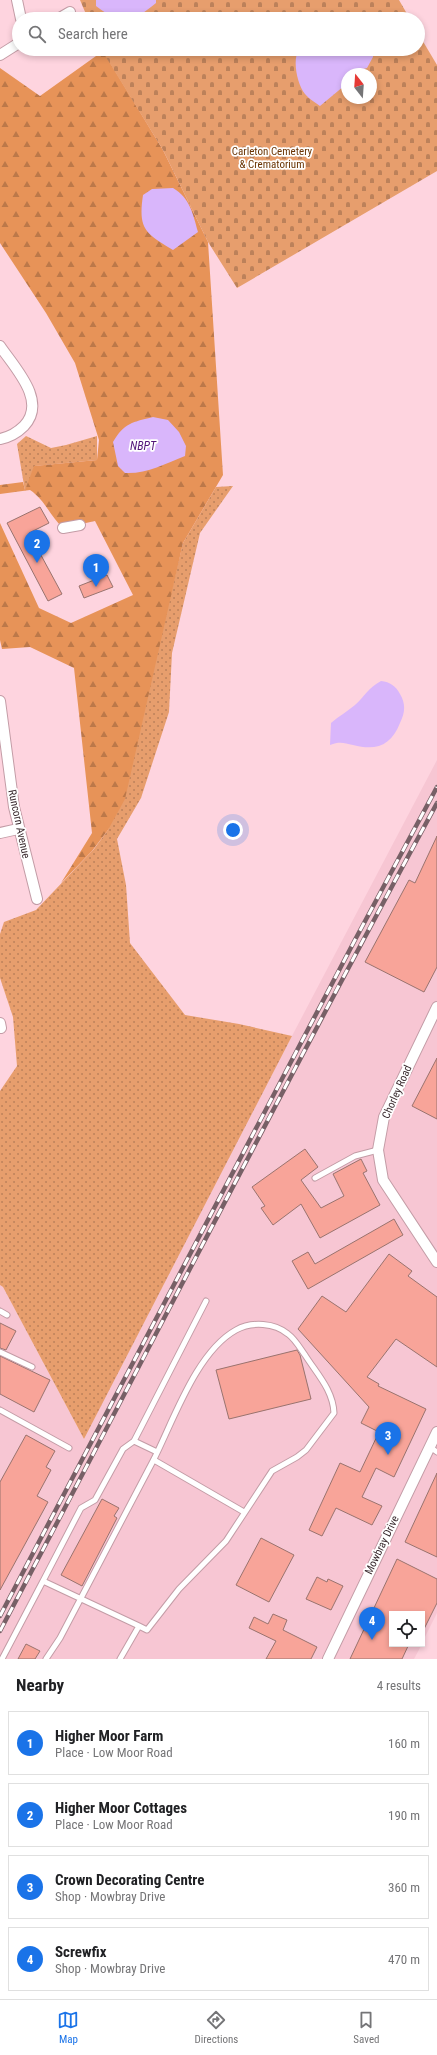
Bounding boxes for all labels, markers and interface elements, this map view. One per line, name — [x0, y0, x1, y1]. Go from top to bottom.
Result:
search box — [12, 12, 425, 56]
icon: search — [26, 23, 48, 45]
text: Search here — [58, 25, 128, 43]
north arrow — [341, 68, 377, 104]
park label: Carleton Cemetery & Crematorium — [232, 145, 313, 171]
water label: NBPT — [130, 439, 157, 453]
pin: 2 — [24, 530, 50, 563]
pin: 1 — [83, 554, 109, 587]
street label: Runcorn Avenue — [5, 788, 33, 860]
your location — [223, 820, 243, 840]
street label: Chorley Road — [379, 1063, 415, 1121]
pin: 3 — [375, 1422, 401, 1455]
street label: Mowbray Drive — [362, 1513, 402, 1577]
pin: 4 — [359, 1607, 385, 1640]
map controls — [389, 1611, 425, 1647]
button: locate — [389, 1611, 425, 1647]
text: Nearby — [16, 1675, 64, 1695]
text: 4 results — [377, 1678, 421, 1693]
text: Higher Moor Farm — [55, 1727, 163, 1745]
text: 1 — [27, 1736, 33, 1751]
text: 160 m — [388, 1736, 420, 1751]
text: Place · Low Moor Road — [55, 1745, 173, 1760]
text: Higher Moor Cottages — [55, 1799, 187, 1817]
text: 2 — [27, 1808, 33, 1823]
text: 190 m — [388, 1808, 420, 1823]
text: Place · Low Moor Road — [55, 1817, 173, 1832]
text: Crown Decorating Centre — [55, 1871, 204, 1889]
text: 3 — [27, 1880, 33, 1895]
text: 360 m — [388, 1880, 420, 1895]
text: Shop · Mowbray Drive — [55, 1889, 165, 1904]
text: Screwfix — [55, 1943, 106, 1961]
text: 4 — [27, 1952, 33, 1967]
text: 470 m — [388, 1952, 420, 1967]
text: Shop · Mowbray Drive — [55, 1961, 165, 1976]
tab: Map — [57, 2009, 79, 2046]
tab: Directions — [194, 2009, 238, 2046]
tab: Saved — [353, 2009, 380, 2046]

